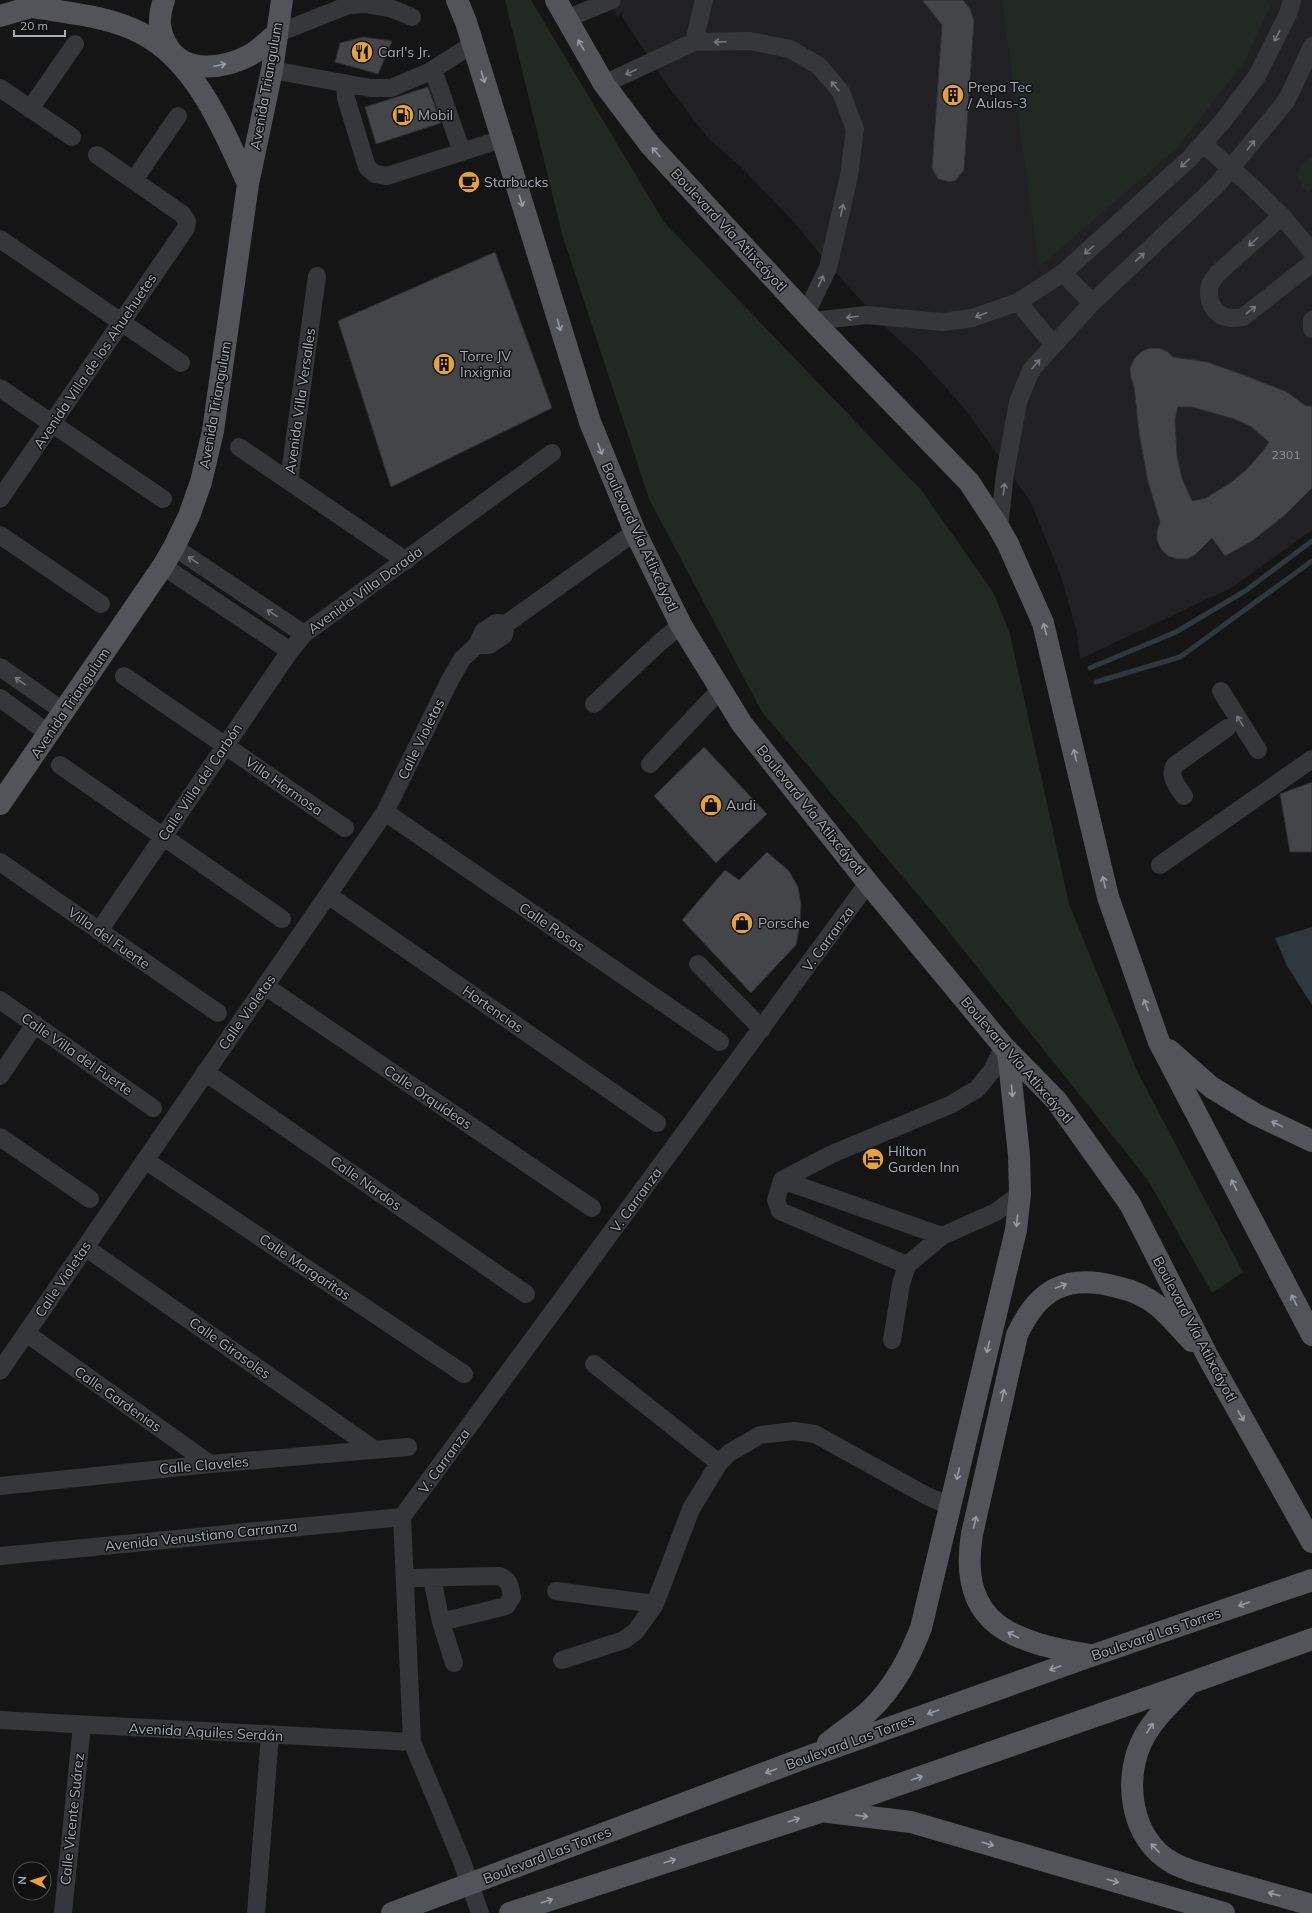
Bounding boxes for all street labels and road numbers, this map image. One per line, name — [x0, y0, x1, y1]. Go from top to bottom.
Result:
street label: Avenida Triangulum — [246, 21, 286, 151]
street label: Boulevard Vía Atlixcáyotl — [667, 165, 791, 295]
street label: Avenida Villa de los Ahuehuetes — [29, 270, 161, 452]
street label: Avenida Villa Versalles — [281, 327, 319, 475]
street label: Avenida Triangulum — [195, 340, 235, 470]
street label: Boulevard Vía Atlixcáyotl — [598, 460, 682, 614]
street label: Avenida Villa Dorada — [304, 542, 426, 638]
street label: Avenida Triangulum — [26, 644, 114, 762]
street label: Calle Violetas — [394, 695, 448, 782]
street label: Calle Villa del Carbón — [154, 720, 246, 844]
street label: Boulevard Vía Atlixcáyotl — [753, 741, 869, 879]
street label: Villa Hermosa — [242, 753, 326, 819]
street label: Calle Rosas — [516, 898, 588, 956]
street label: Villa del Fuerte — [64, 903, 154, 973]
street label: V. Carranza — [798, 903, 858, 975]
street label: Calle Violetas — [214, 971, 280, 1053]
street label: Hortencias — [459, 981, 527, 1037]
street label: Boulevard Vía Atlixcáyotl — [957, 993, 1077, 1127]
street label: Calle Villa del Fuerte — [18, 1009, 136, 1099]
street label: Calle Orquídeas — [380, 1061, 476, 1133]
street label: Calle Nardos — [327, 1152, 405, 1214]
street label: V. Carranza — [606, 1164, 666, 1236]
street label: Calle Margaritas — [256, 1230, 354, 1304]
street label: Calle Violetas — [31, 1237, 95, 1320]
street label: Boulevard Vía Atlixcáyotl — [1149, 1253, 1241, 1405]
street label: Calle Girasoles — [186, 1313, 274, 1383]
street label: Calle Gardenias — [71, 1362, 165, 1436]
street label: V. Carranza — [414, 1425, 474, 1497]
street label: Calle Claveles — [159, 1452, 250, 1478]
street label: Avenida Venustiano Carranza — [104, 1517, 298, 1555]
street label: Boulevard Las Torres — [1089, 1603, 1223, 1665]
street label: Boulevard Las Torres — [783, 1710, 917, 1774]
street label: Avenida Aquiles Serdán — [128, 1719, 284, 1745]
street label: Calle Vicente Suárez — [56, 1752, 88, 1886]
street label: Boulevard Las Torres — [480, 1822, 614, 1888]

